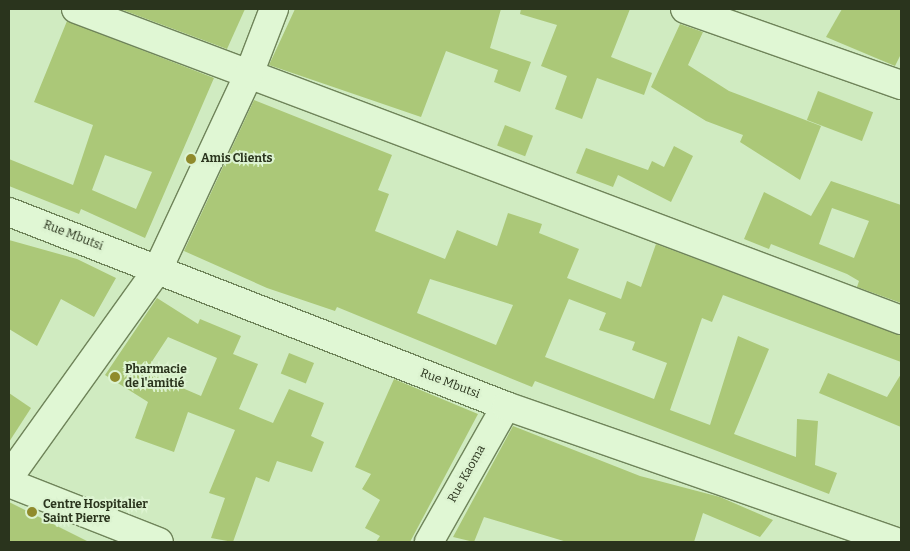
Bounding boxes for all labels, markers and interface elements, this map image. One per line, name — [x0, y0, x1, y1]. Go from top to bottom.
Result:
place label: Amis Clients — [201, 152, 273, 166]
marker: Amis Clients — [185, 153, 197, 165]
street label: Rue Mbutsi — [41, 218, 105, 254]
place label: Pharmacie de l'amitié — [125, 363, 187, 391]
street label: Rue Mbutsi — [418, 366, 482, 402]
marker: Pharmacie de l'amitié — [109, 371, 121, 383]
street label: Rue Kaoma — [445, 443, 489, 505]
place label: Centre Hospitalier Saint Pierre — [43, 498, 148, 526]
marker: Centre Hospitalier Saint Pierre — [25, 505, 39, 519]

